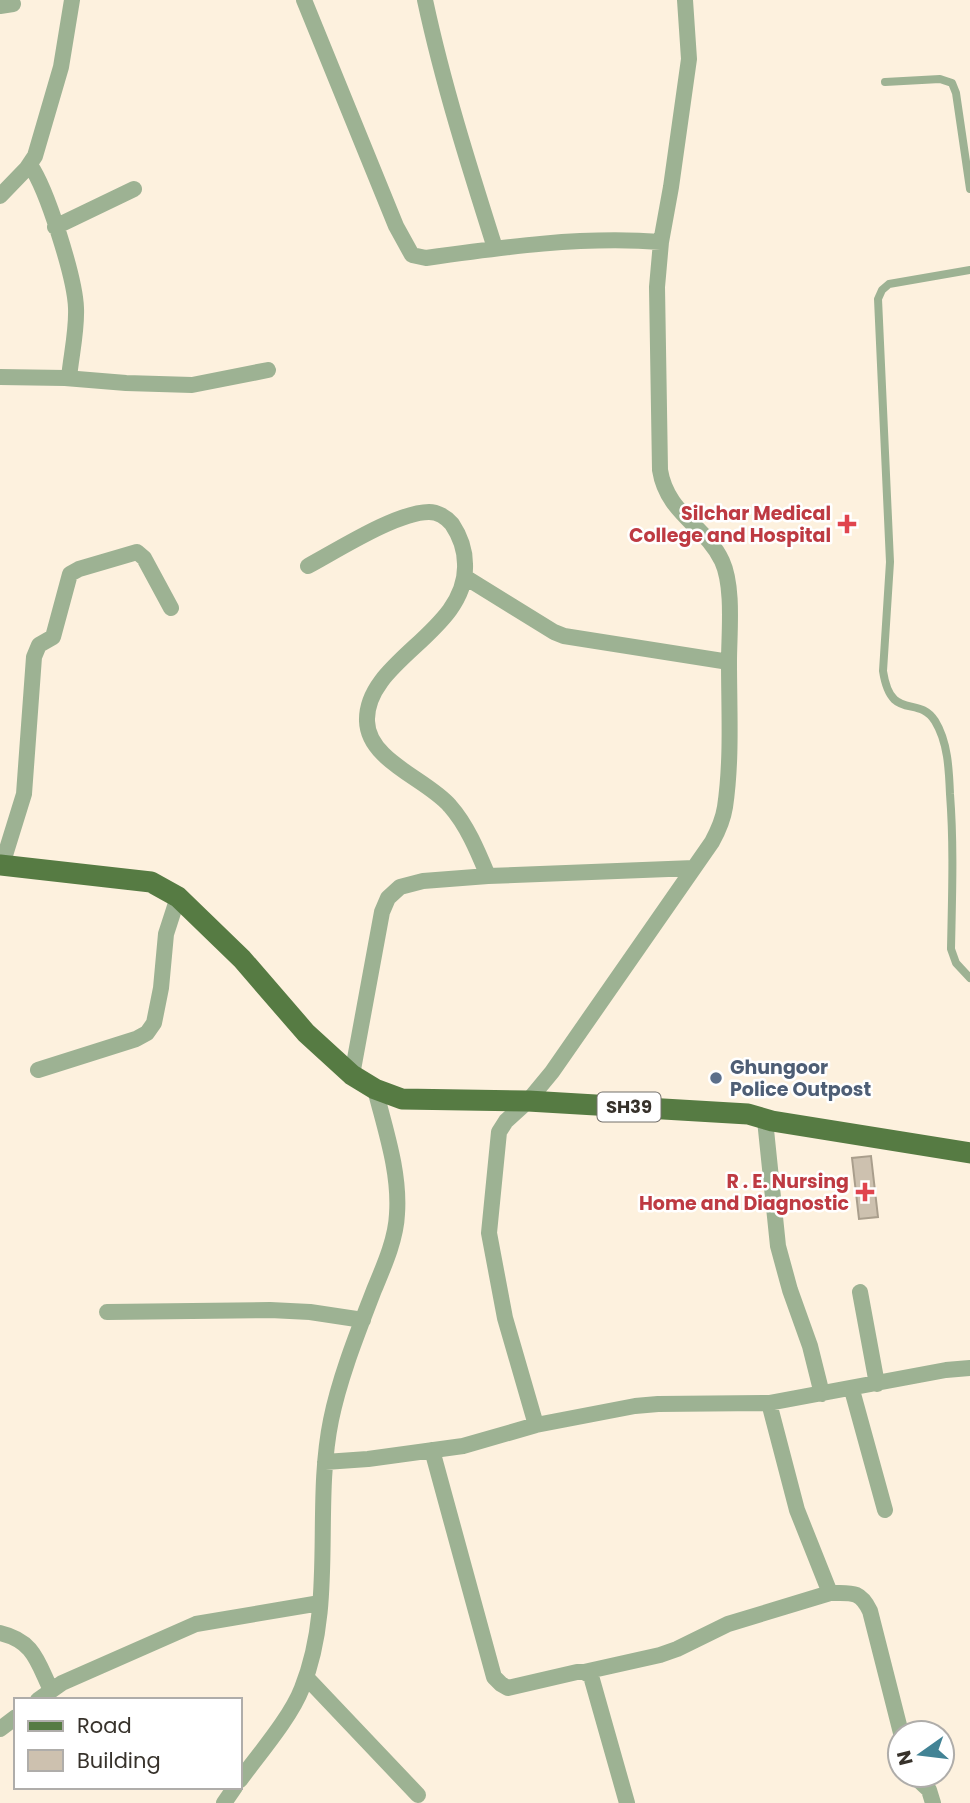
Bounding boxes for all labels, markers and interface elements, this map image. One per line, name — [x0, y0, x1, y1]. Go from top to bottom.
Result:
place label: Silchar Medical College and Hospital — [629, 500, 831, 549]
marker: Silchar Medical College and Hospital — [837, 514, 857, 534]
place label: Ghungoor Police Outpost — [730, 1054, 871, 1103]
marker: Ghungoor Police Outpost — [708, 1070, 724, 1086]
road number: SH39 — [598, 1092, 660, 1122]
place label: R . E. Nursing Home and Diagnostic — [639, 1168, 849, 1217]
marker: R . E. Nursing Home and Diagnostic — [855, 1182, 875, 1202]
legend — [14, 1698, 242, 1789]
text: Road — [77, 1711, 132, 1740]
north arrow — [886, 1719, 956, 1789]
text: Building — [77, 1746, 161, 1775]
text: N — [890, 1748, 920, 1768]

